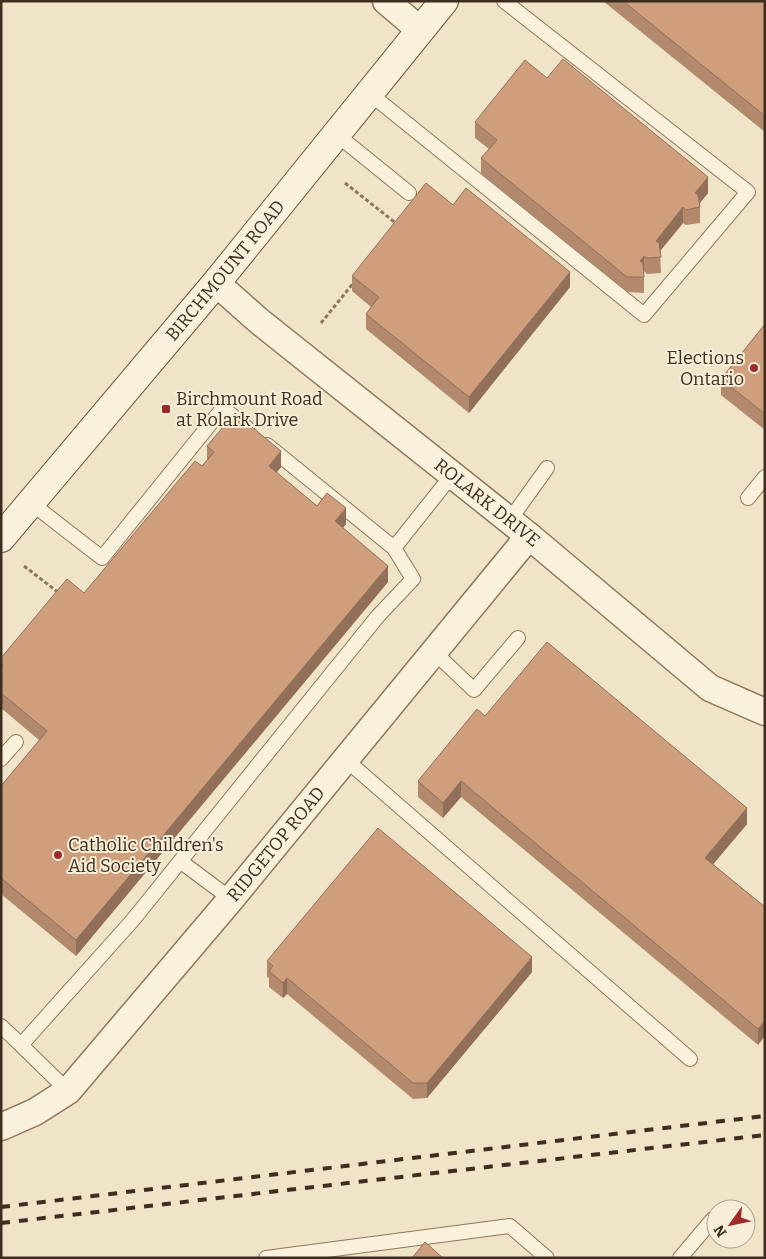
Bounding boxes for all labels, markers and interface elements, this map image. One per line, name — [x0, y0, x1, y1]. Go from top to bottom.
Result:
street label: BIRCHMOUNT ROAD — [161, 196, 289, 345]
place label: Elections Ontario — [667, 347, 744, 390]
marker: Elections Ontario — [748, 362, 760, 374]
place label: Birchmount Road at Rolark Drive — [176, 388, 323, 431]
marker: Birchmount Road at Rolark Drive — [160, 403, 172, 415]
street label: ROLARK DRIVE — [430, 454, 544, 551]
street label: RIDGETOP ROAD — [222, 782, 330, 906]
place label: Catholic Children's Aid Society — [68, 834, 224, 877]
marker: Catholic Children's Aid Society — [52, 849, 64, 861]
north arrow — [706, 1199, 756, 1249]
text: N — [710, 1221, 731, 1240]

